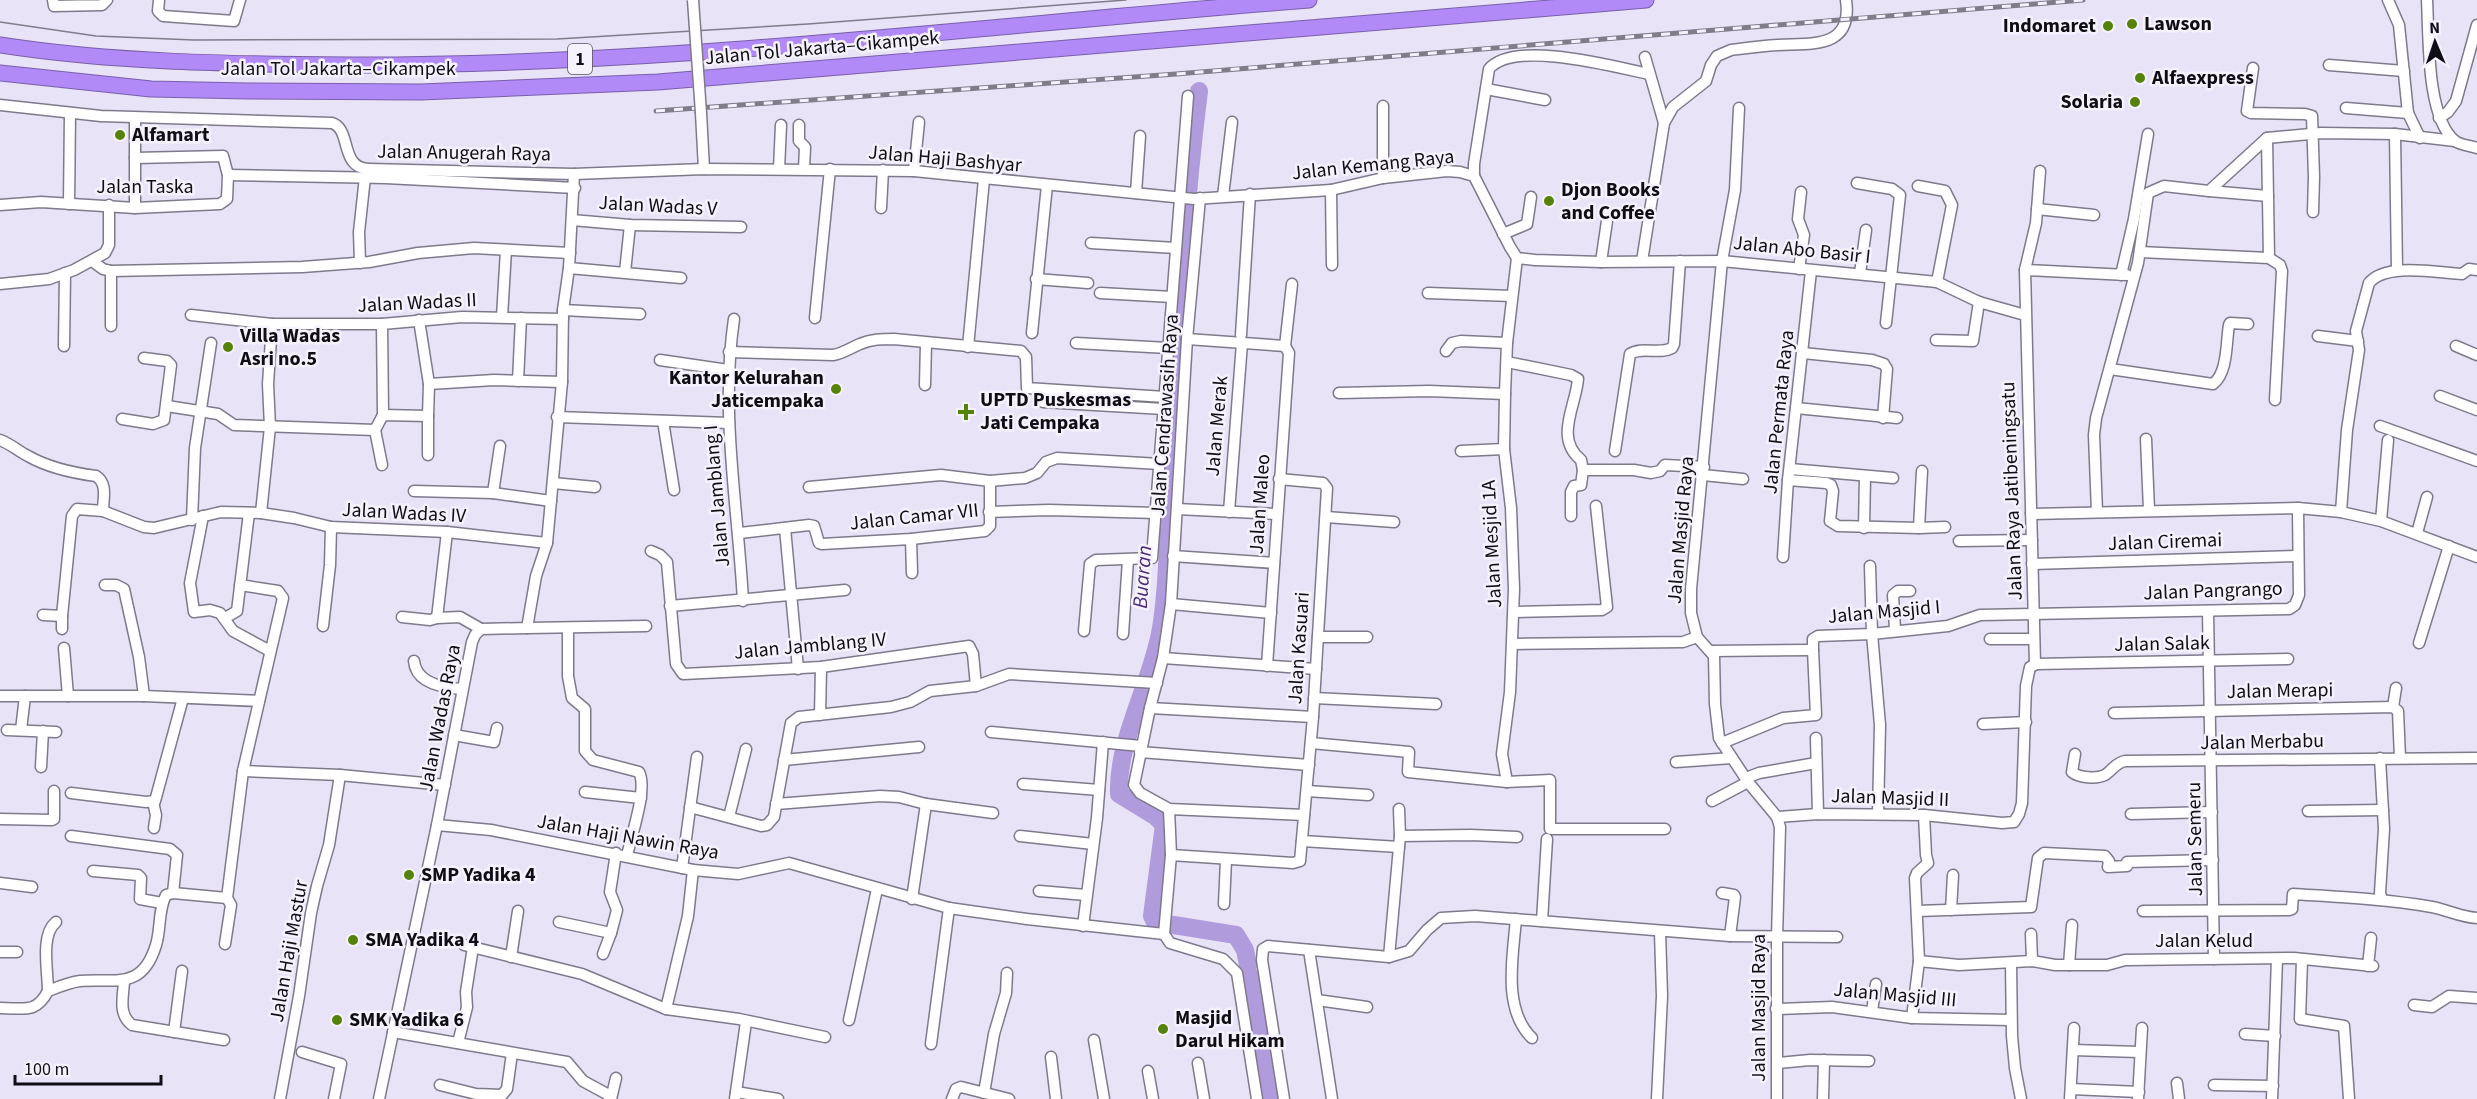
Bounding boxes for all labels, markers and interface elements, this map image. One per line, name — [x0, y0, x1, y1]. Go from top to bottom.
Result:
place label: Lawson — [2144, 10, 2212, 38]
place label: Indomaret — [2003, 12, 2096, 40]
north arrow — [2405, 12, 2465, 72]
marker: Lawson — [2125, 17, 2139, 31]
text: N — [2429, 17, 2440, 39]
marker: Indomaret — [2101, 19, 2115, 33]
street label: Jalan Tol Jakarta–Cikampek — [704, 24, 940, 72]
road number: 1 — [568, 44, 592, 74]
street label: Jalan Tol Jakarta–Cikampek — [220, 55, 456, 83]
place label: Alfaexpress — [2151, 64, 2254, 92]
marker: Alfaexpress — [2133, 71, 2147, 85]
place label: Solaria — [2061, 88, 2123, 116]
marker: Solaria — [2128, 95, 2142, 109]
place label: Alfamart — [131, 121, 210, 149]
marker: Alfamart — [113, 128, 127, 142]
street label: Jalan Anugerah Raya — [377, 137, 551, 169]
street label: Jalan Haji Bashyar — [867, 138, 1023, 180]
street label: Jalan Kemang Raya — [1290, 143, 1456, 187]
street label: Jalan Taska — [96, 173, 194, 201]
place label: Djon Books and Coffee — [1561, 176, 1660, 227]
street label: Jalan Wadas V — [598, 189, 719, 223]
marker: Djon Books and Coffee — [1542, 194, 1556, 208]
street label: Jalan Abo Basir I — [1732, 229, 1872, 271]
street label: Jalan Wadas II — [357, 286, 477, 320]
street label: Jalan Cendrawasih Raya — [1144, 313, 1186, 517]
place label: Villa Wadas Asri no.5 — [239, 322, 340, 373]
street label: Jalan Permata Raya — [1756, 329, 1802, 495]
marker: Villa Wadas Asri no.5 — [221, 340, 235, 354]
place label: Kantor Kelurahan Jaticempaka — [669, 364, 824, 415]
street label: Jalan Merak — [1199, 375, 1235, 477]
street label: Jalan Raya Jatibeningsatu — [1994, 381, 2030, 601]
marker: Kantor Kelurahan Jaticempaka — [829, 382, 843, 396]
place label: UPTD Puskesmas Jati Cempaka — [980, 386, 1131, 437]
marker: UPTD Puskesmas Jati Cempaka — [957, 403, 975, 421]
street label: Jalan Jamblang I — [697, 424, 737, 568]
street label: Jalan Maleo — [1243, 453, 1277, 555]
street label: Jalan Masjid Raya — [1661, 455, 1701, 605]
street label: Jalan Mesjid 1A — [1475, 479, 1509, 609]
street label: Jalan Wadas IV — [341, 496, 468, 530]
street label: Jalan Camar VII — [848, 496, 980, 538]
street label: Jalan Ciremai — [2107, 526, 2223, 558]
water label: Buaran — [1125, 544, 1159, 610]
street label: Jalan Pangrango — [2143, 575, 2283, 607]
street label: Jalan Kasuari — [1281, 591, 1317, 705]
street label: Jalan Masjid I — [1826, 593, 1942, 631]
street label: Jalan Jamblang IV — [733, 625, 888, 667]
street label: Jalan Salak — [2114, 629, 2210, 659]
street label: Jalan Wadas Raya — [412, 642, 468, 794]
street label: Jalan Merapi — [2226, 676, 2334, 706]
street label: Jalan Merbabu — [2200, 727, 2324, 757]
street label: Jalan Semeru — [2180, 781, 2210, 897]
street label: Jalan Masjid II — [1830, 782, 1950, 814]
street label: Jalan Haji Nawin Raya — [535, 807, 721, 867]
place label: SMP Yadika 4 — [421, 861, 536, 889]
marker: SMP Yadika 4 — [402, 868, 416, 882]
street label: Jalan Haji Mastur — [263, 878, 315, 1024]
place label: SMA Yadika 4 — [365, 926, 480, 954]
street label: Jalan Kelud — [2155, 927, 2253, 955]
marker: SMA Yadika 4 — [346, 933, 360, 947]
street label: Jalan Masjid Raya — [1745, 934, 1773, 1082]
street label: Jalan Masjid III — [1832, 976, 1958, 1014]
place label: Masjid Darul Hikam — [1175, 1004, 1285, 1055]
place label: SMK Yadika 6 — [349, 1006, 464, 1034]
marker: SMK Yadika 6 — [330, 1013, 344, 1027]
marker: Masjid Darul Hikam — [1156, 1022, 1170, 1036]
scale bar — [15, 1048, 160, 1086]
text: 100 m — [24, 1057, 69, 1082]

